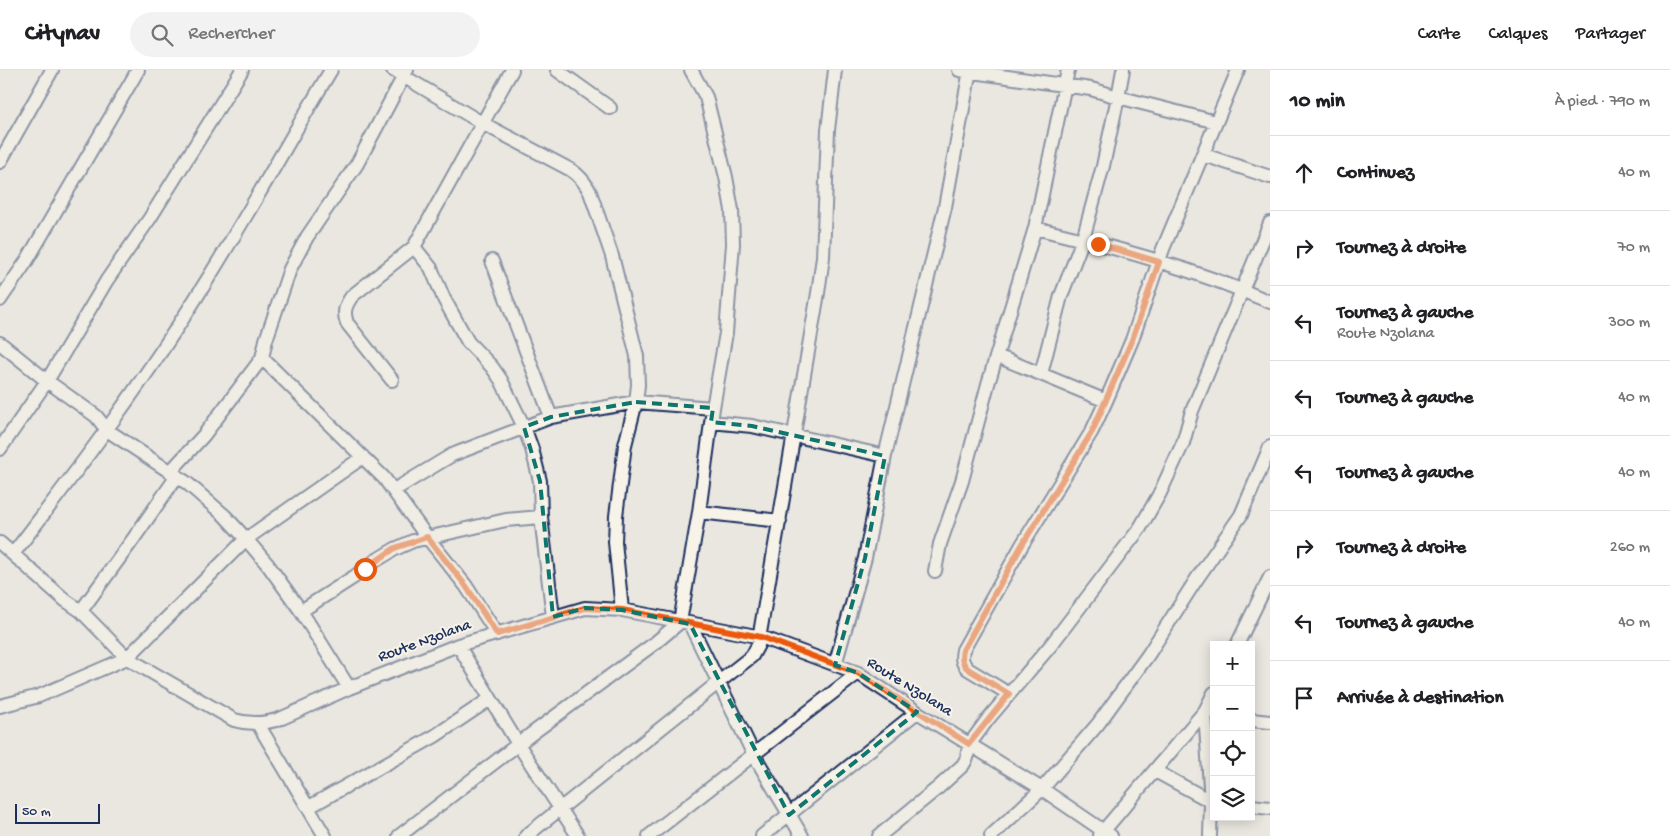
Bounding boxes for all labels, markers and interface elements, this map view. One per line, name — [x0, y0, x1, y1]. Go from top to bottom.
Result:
search box — [130, 12, 480, 57]
text: Citynav — [25, 20, 100, 49]
icon: search — [148, 21, 176, 49]
text: Rechercher — [188, 23, 274, 46]
text: Carte — [1418, 24, 1461, 45]
text: Calques — [1489, 24, 1547, 45]
text: Partager — [1575, 24, 1645, 45]
text: 10 min — [1290, 90, 1345, 115]
text: À pied · 790 m — [1555, 93, 1650, 112]
icon: ahead — [1290, 159, 1318, 187]
text: Continuez — [1337, 162, 1414, 185]
text: 40 m — [1618, 164, 1650, 183]
route end — [1087, 233, 1110, 256]
icon: right — [1290, 234, 1318, 262]
text: Tournez à droite — [1337, 237, 1466, 260]
text: 70 m — [1617, 239, 1650, 258]
text: Tournez à gauche — [1337, 302, 1473, 325]
icon: left — [1290, 309, 1318, 337]
text: 300 m — [1608, 314, 1650, 333]
text: Route Nzolana — [1337, 325, 1434, 344]
icon: left — [1290, 384, 1318, 412]
text: Tournez à gauche — [1337, 387, 1473, 410]
text: 40 m — [1618, 389, 1650, 408]
icon: left — [1290, 459, 1318, 487]
text: Tournez à gauche — [1337, 462, 1473, 485]
text: 40 m — [1618, 464, 1650, 483]
icon: right — [1290, 534, 1318, 562]
text: Tournez à droite — [1337, 537, 1466, 560]
text: 260 m — [1610, 539, 1650, 558]
route start — [354, 558, 377, 581]
icon: left — [1290, 609, 1318, 637]
text: Tournez à gauche — [1337, 612, 1473, 635]
text: 40 m — [1618, 614, 1650, 633]
street label: Route Nzolana — [376, 616, 475, 668]
map controls — [1210, 641, 1255, 821]
button: + — [1210, 641, 1255, 686]
street label: Route Nzolana — [863, 654, 956, 722]
icon: arrive — [1290, 684, 1318, 712]
button: − — [1210, 686, 1255, 731]
text: Arrivée à destination — [1337, 687, 1503, 710]
button: locate — [1210, 731, 1255, 776]
button: layers — [1210, 776, 1255, 821]
scale bar — [15, 801, 100, 824]
text: 50 m — [22, 804, 51, 821]

